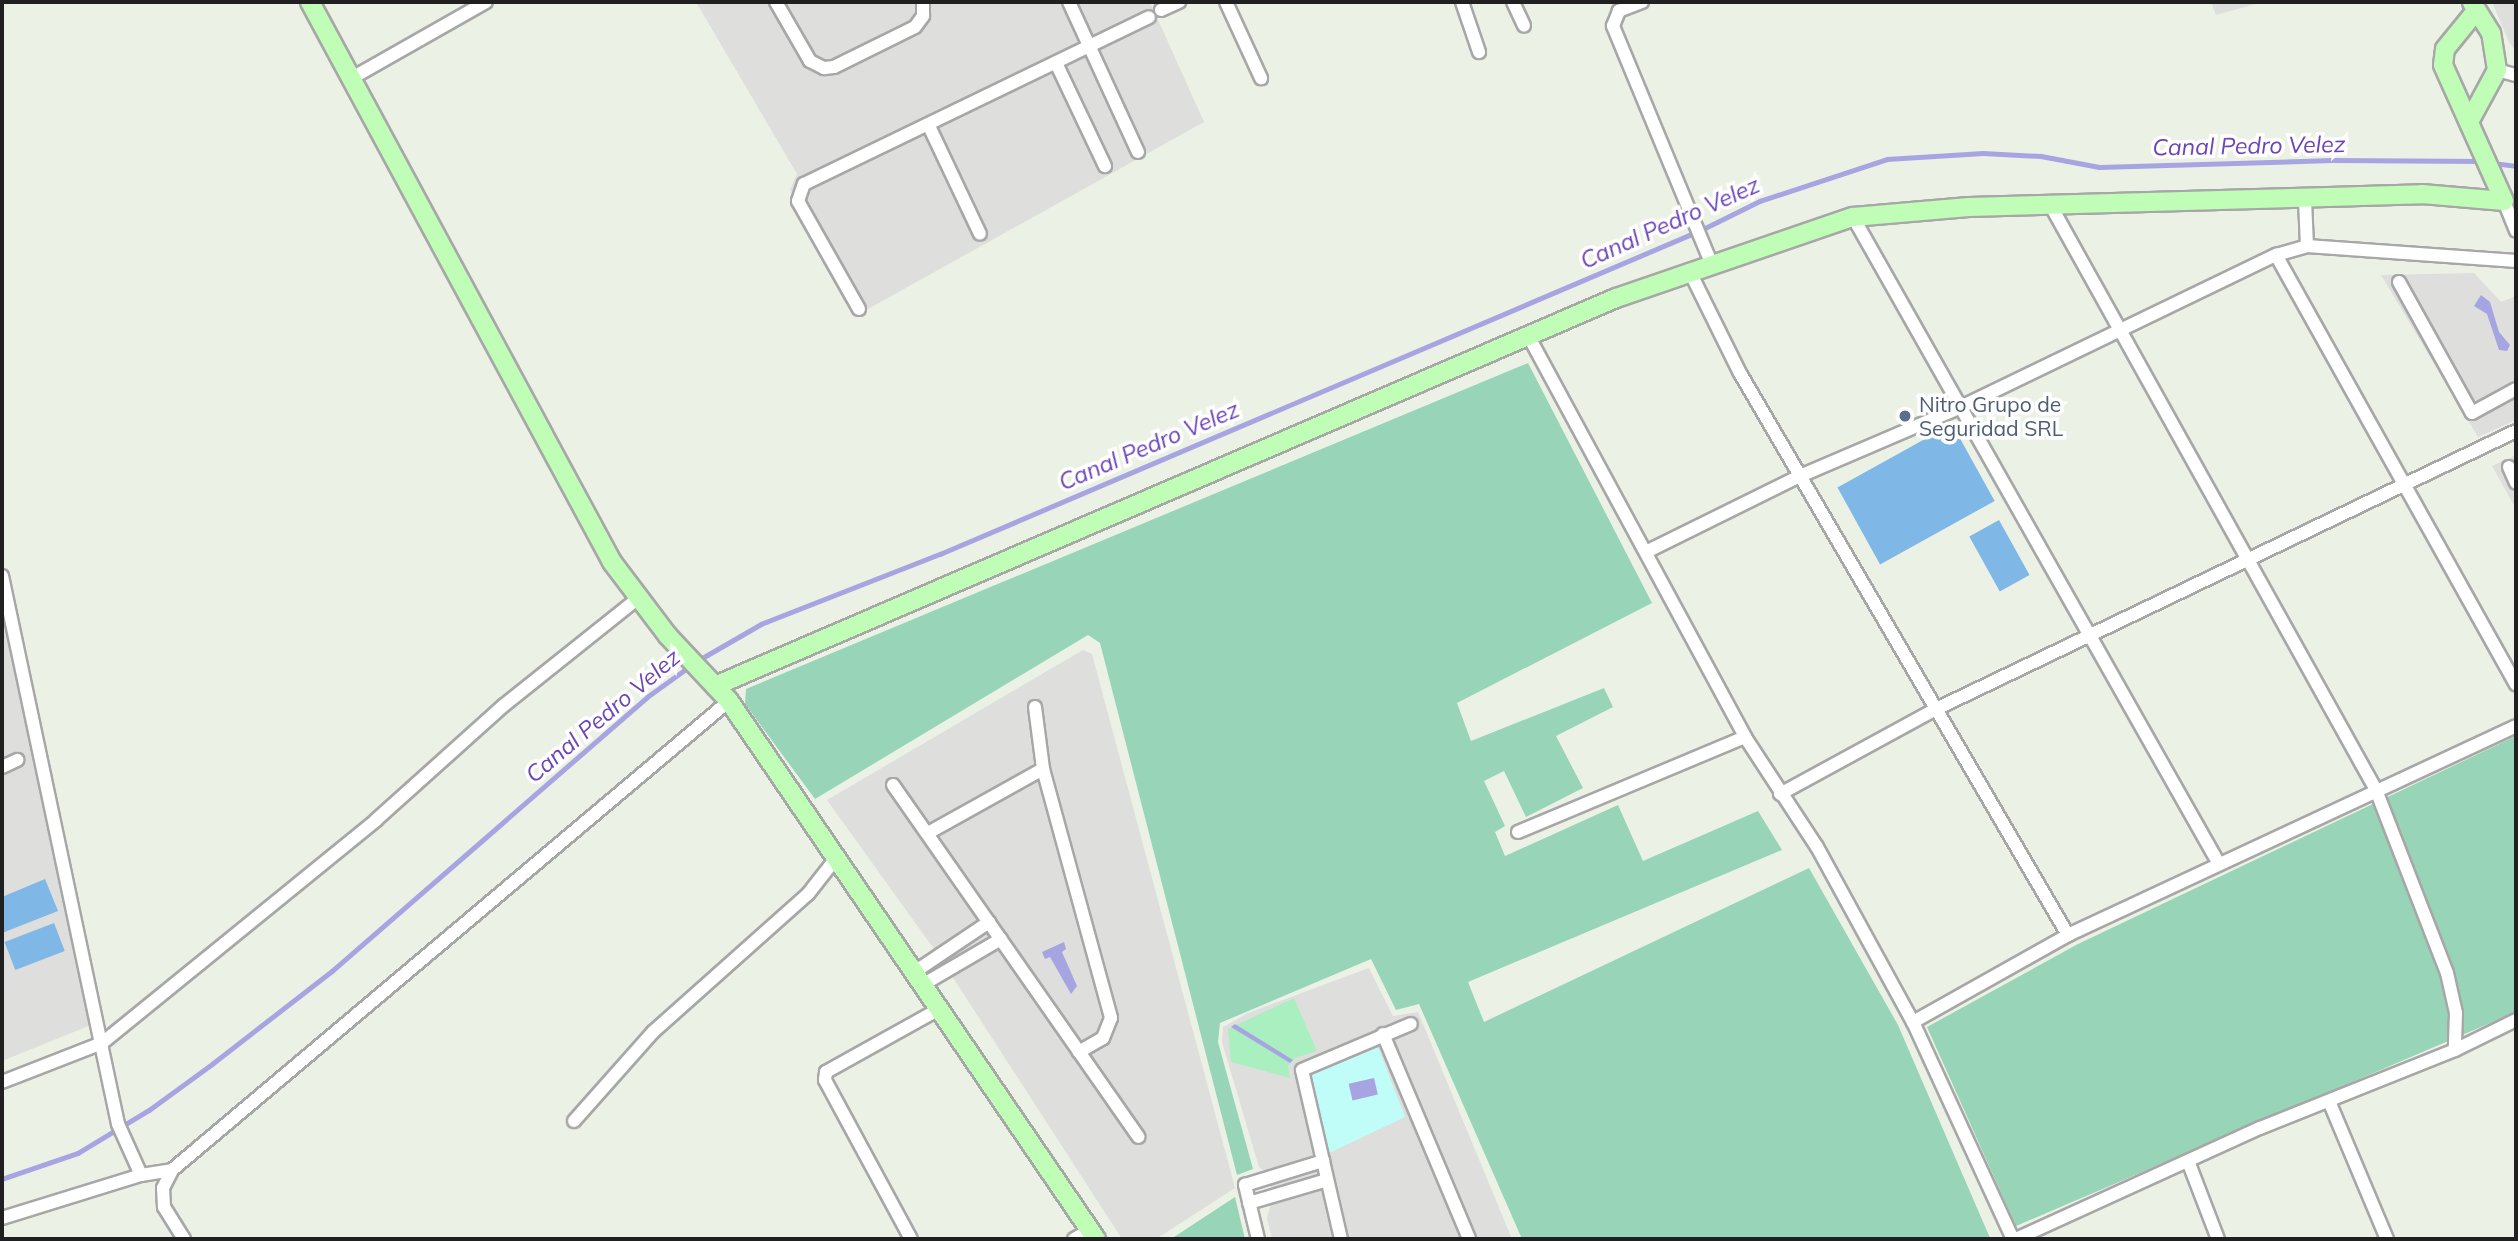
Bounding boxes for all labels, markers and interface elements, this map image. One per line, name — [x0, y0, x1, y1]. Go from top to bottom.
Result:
water label: Canal Pedro Velez — [2152, 131, 2346, 161]
water label: Canal Pedro Velez — [1576, 171, 1764, 275]
place label: Nitro Grupo de Seguridad SRL — [1919, 391, 2063, 441]
water label: Canal Pedro Velez — [1055, 396, 1243, 496]
marker: Nitro Grupo de Seguridad SRL — [1897, 408, 1913, 424]
water label: Canal Pedro Velez — [520, 643, 686, 789]

